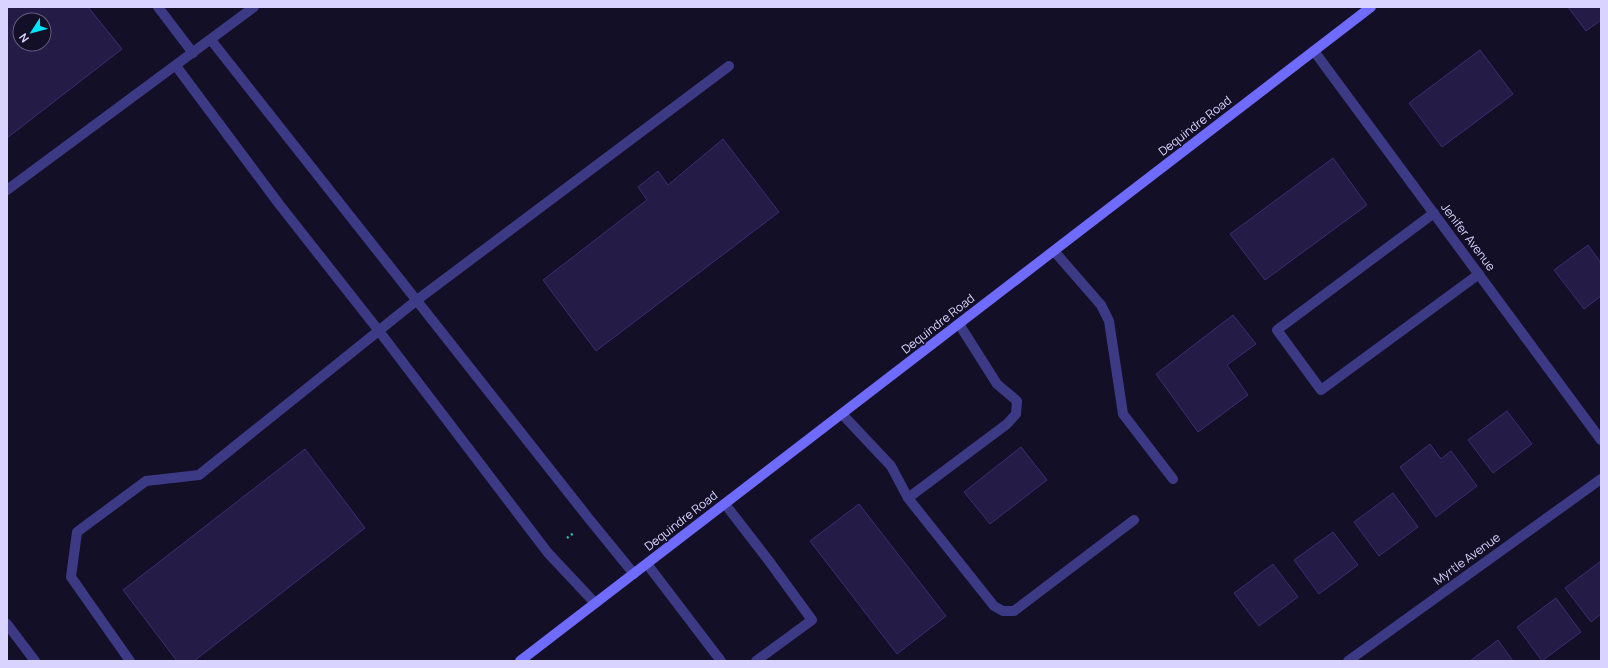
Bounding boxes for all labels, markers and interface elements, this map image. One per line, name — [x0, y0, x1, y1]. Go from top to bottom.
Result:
north arrow — [12, 12, 52, 52]
text: N — [15, 30, 32, 46]
street label: Dequindre Road — [1155, 92, 1235, 160]
street label: Jenifer Avenue — [1437, 199, 1500, 274]
street label: Dequindre Road — [898, 290, 978, 358]
street label: Dequindre Road — [641, 487, 721, 555]
street label: Myrtle Avenue — [1430, 529, 1504, 589]

